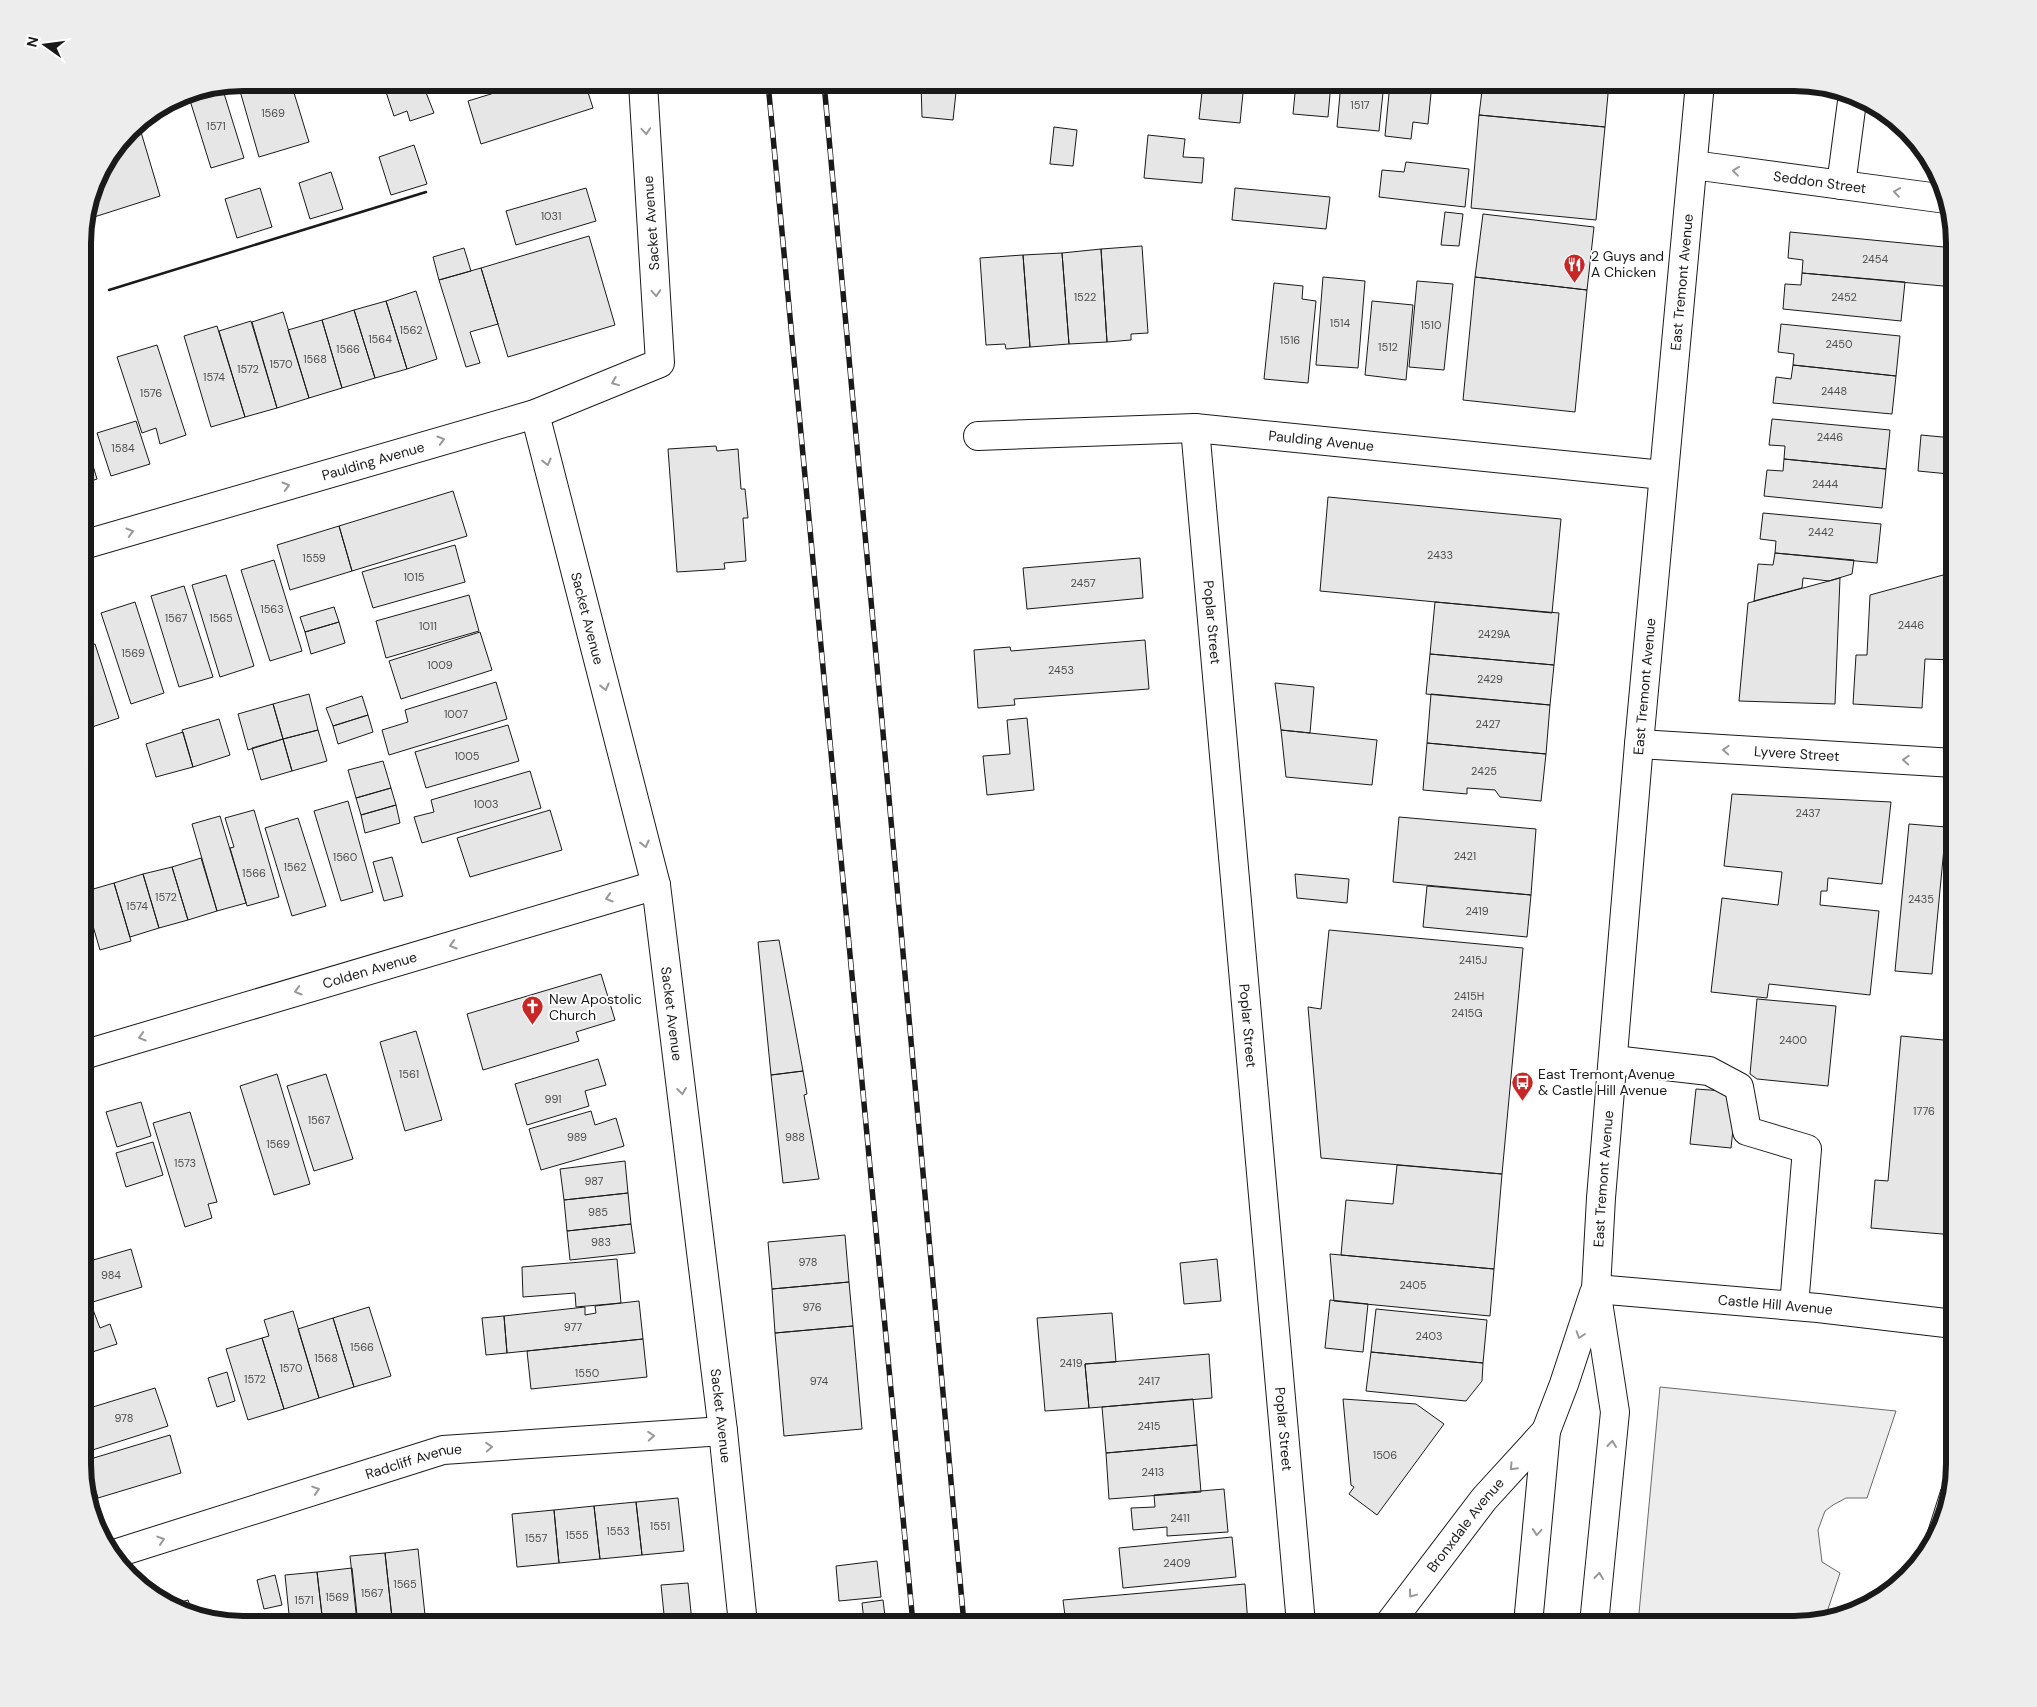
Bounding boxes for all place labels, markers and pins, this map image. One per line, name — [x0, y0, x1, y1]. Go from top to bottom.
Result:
place label: 2 Guys and A Chicken — [1591, 247, 1664, 281]
restaurant icon: 2 Guys and A Chicken — [1563, 252, 1587, 283]
place label: New Apostolic Church — [549, 990, 642, 1024]
church icon: New Apostolic Church — [521, 995, 545, 1026]
place label: East Tremont Avenue & Castle Hill Avenue — [1538, 1065, 1675, 1099]
bus stop icon: East Tremont Avenue & Castle Hill Avenue — [1510, 1070, 1534, 1101]

